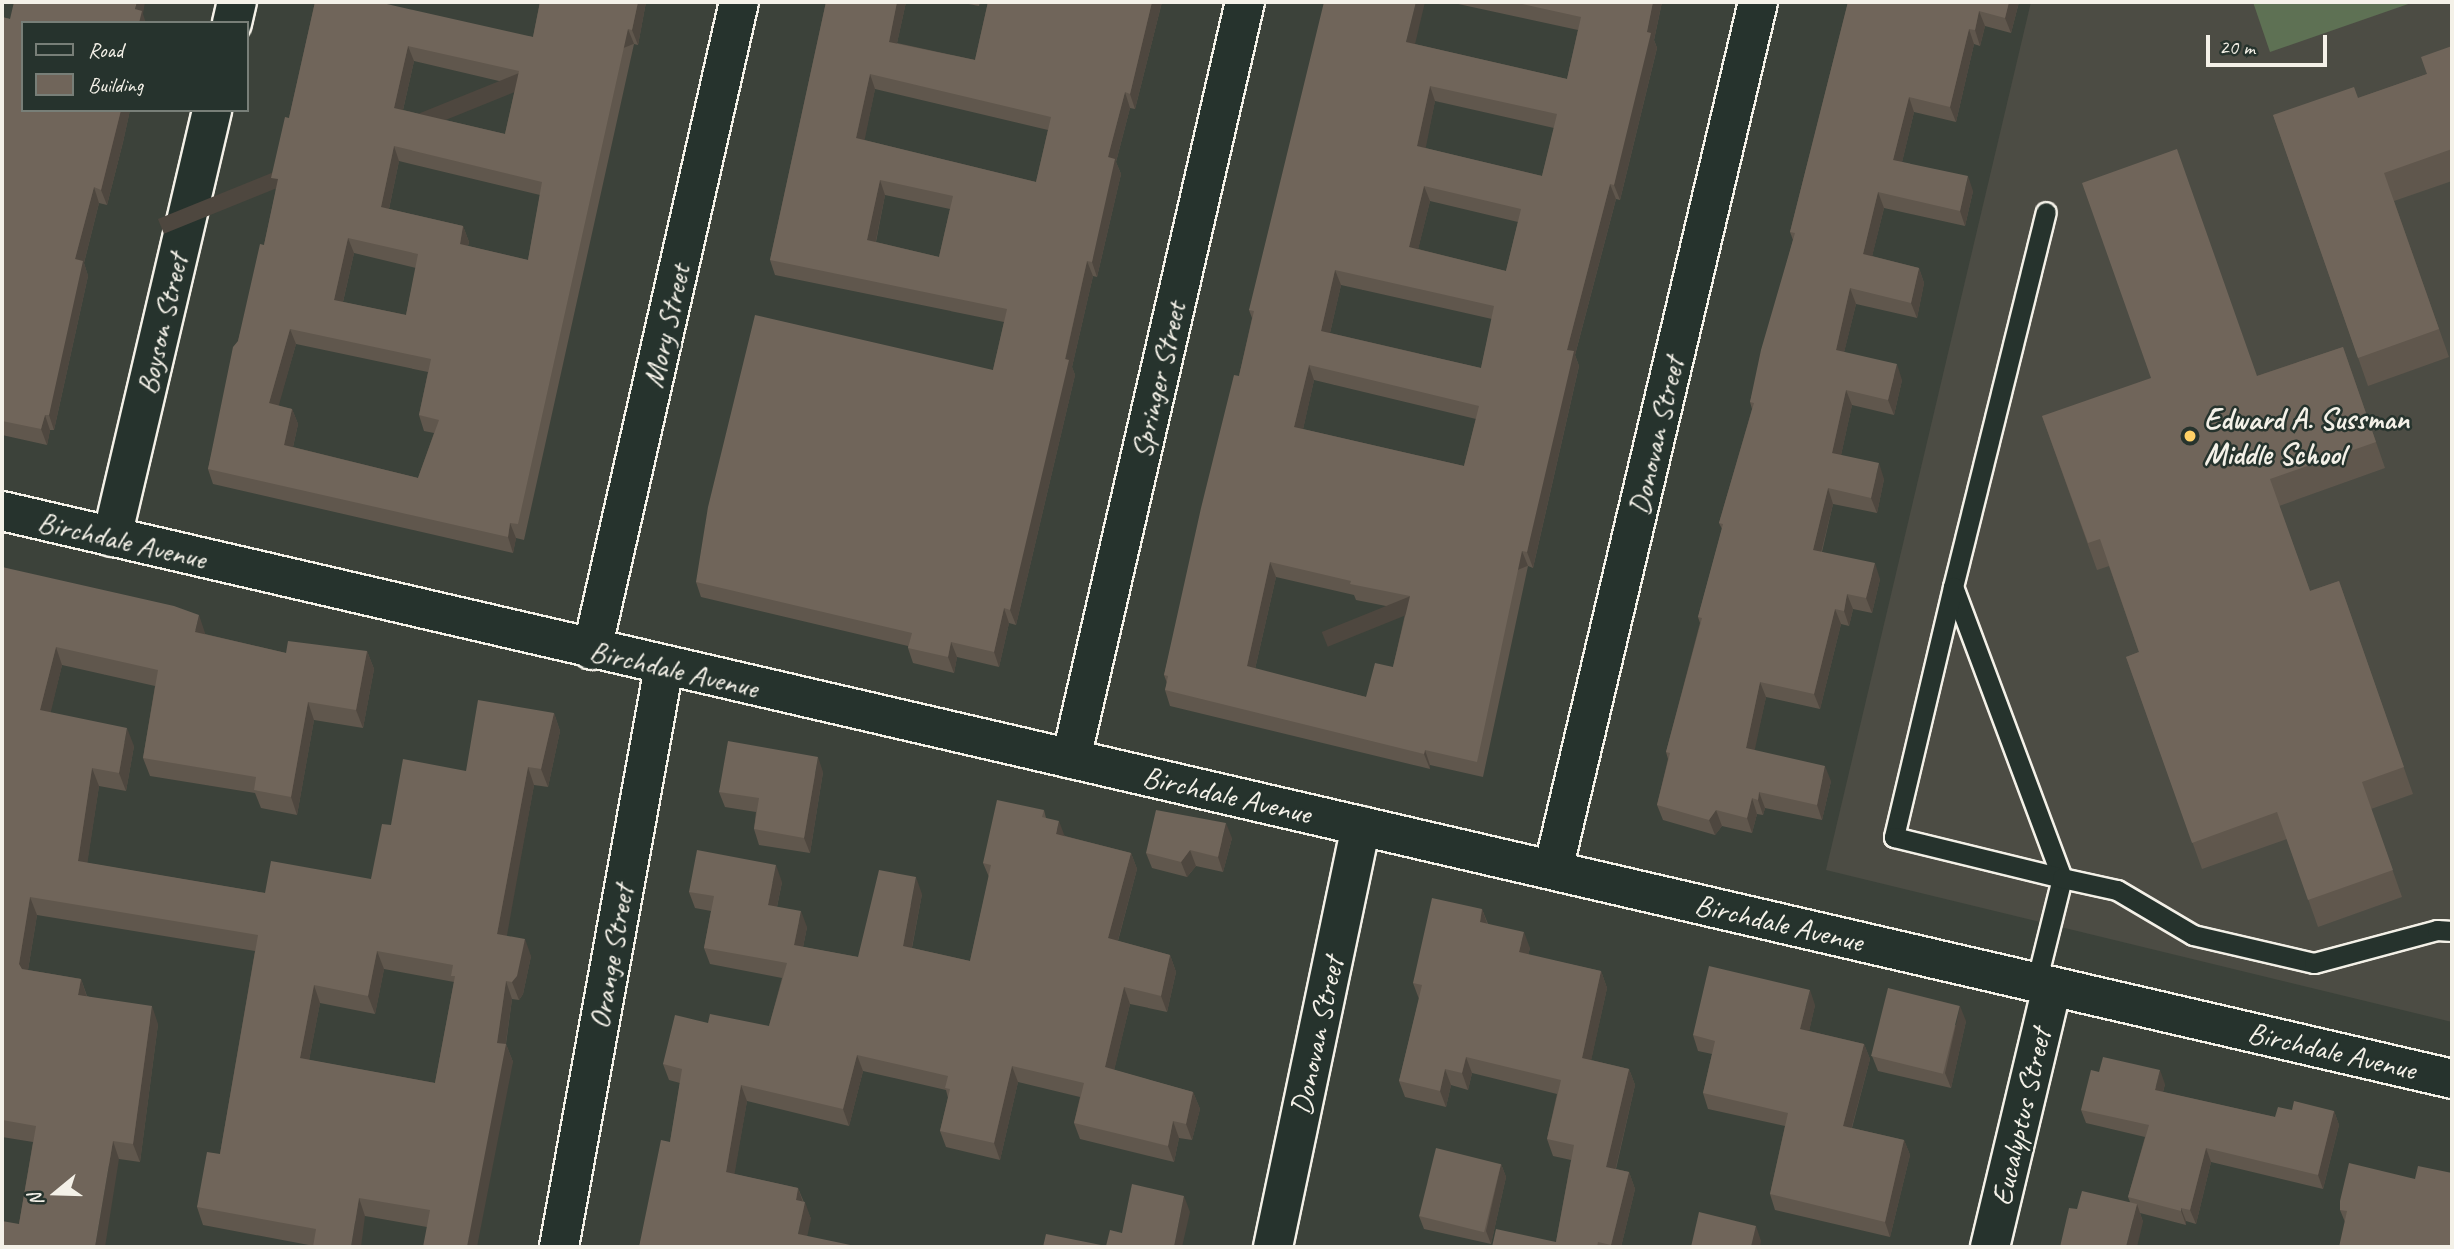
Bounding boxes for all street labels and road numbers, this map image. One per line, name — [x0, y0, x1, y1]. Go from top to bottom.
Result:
street label: Boyson Street — [128, 250, 196, 398]
street label: Mory Street — [634, 261, 698, 391]
street label: Springer Street — [1123, 298, 1193, 462]
street label: Donovan Street — [1620, 354, 1692, 518]
street label: Birchdale Avenue — [34, 503, 210, 577]
street label: Birchdale Avenue — [586, 632, 762, 706]
street label: Birchdale Avenue — [1139, 758, 1315, 832]
street label: Orange Street — [581, 882, 641, 1032]
street label: Birchdale Avenue — [1691, 886, 1867, 960]
street label: Donovan Street — [1283, 954, 1351, 1118]
street label: Birchdale Avenue — [2244, 1014, 2420, 1088]
street label: Eucalyptus Street — [1983, 1025, 2059, 1209]

